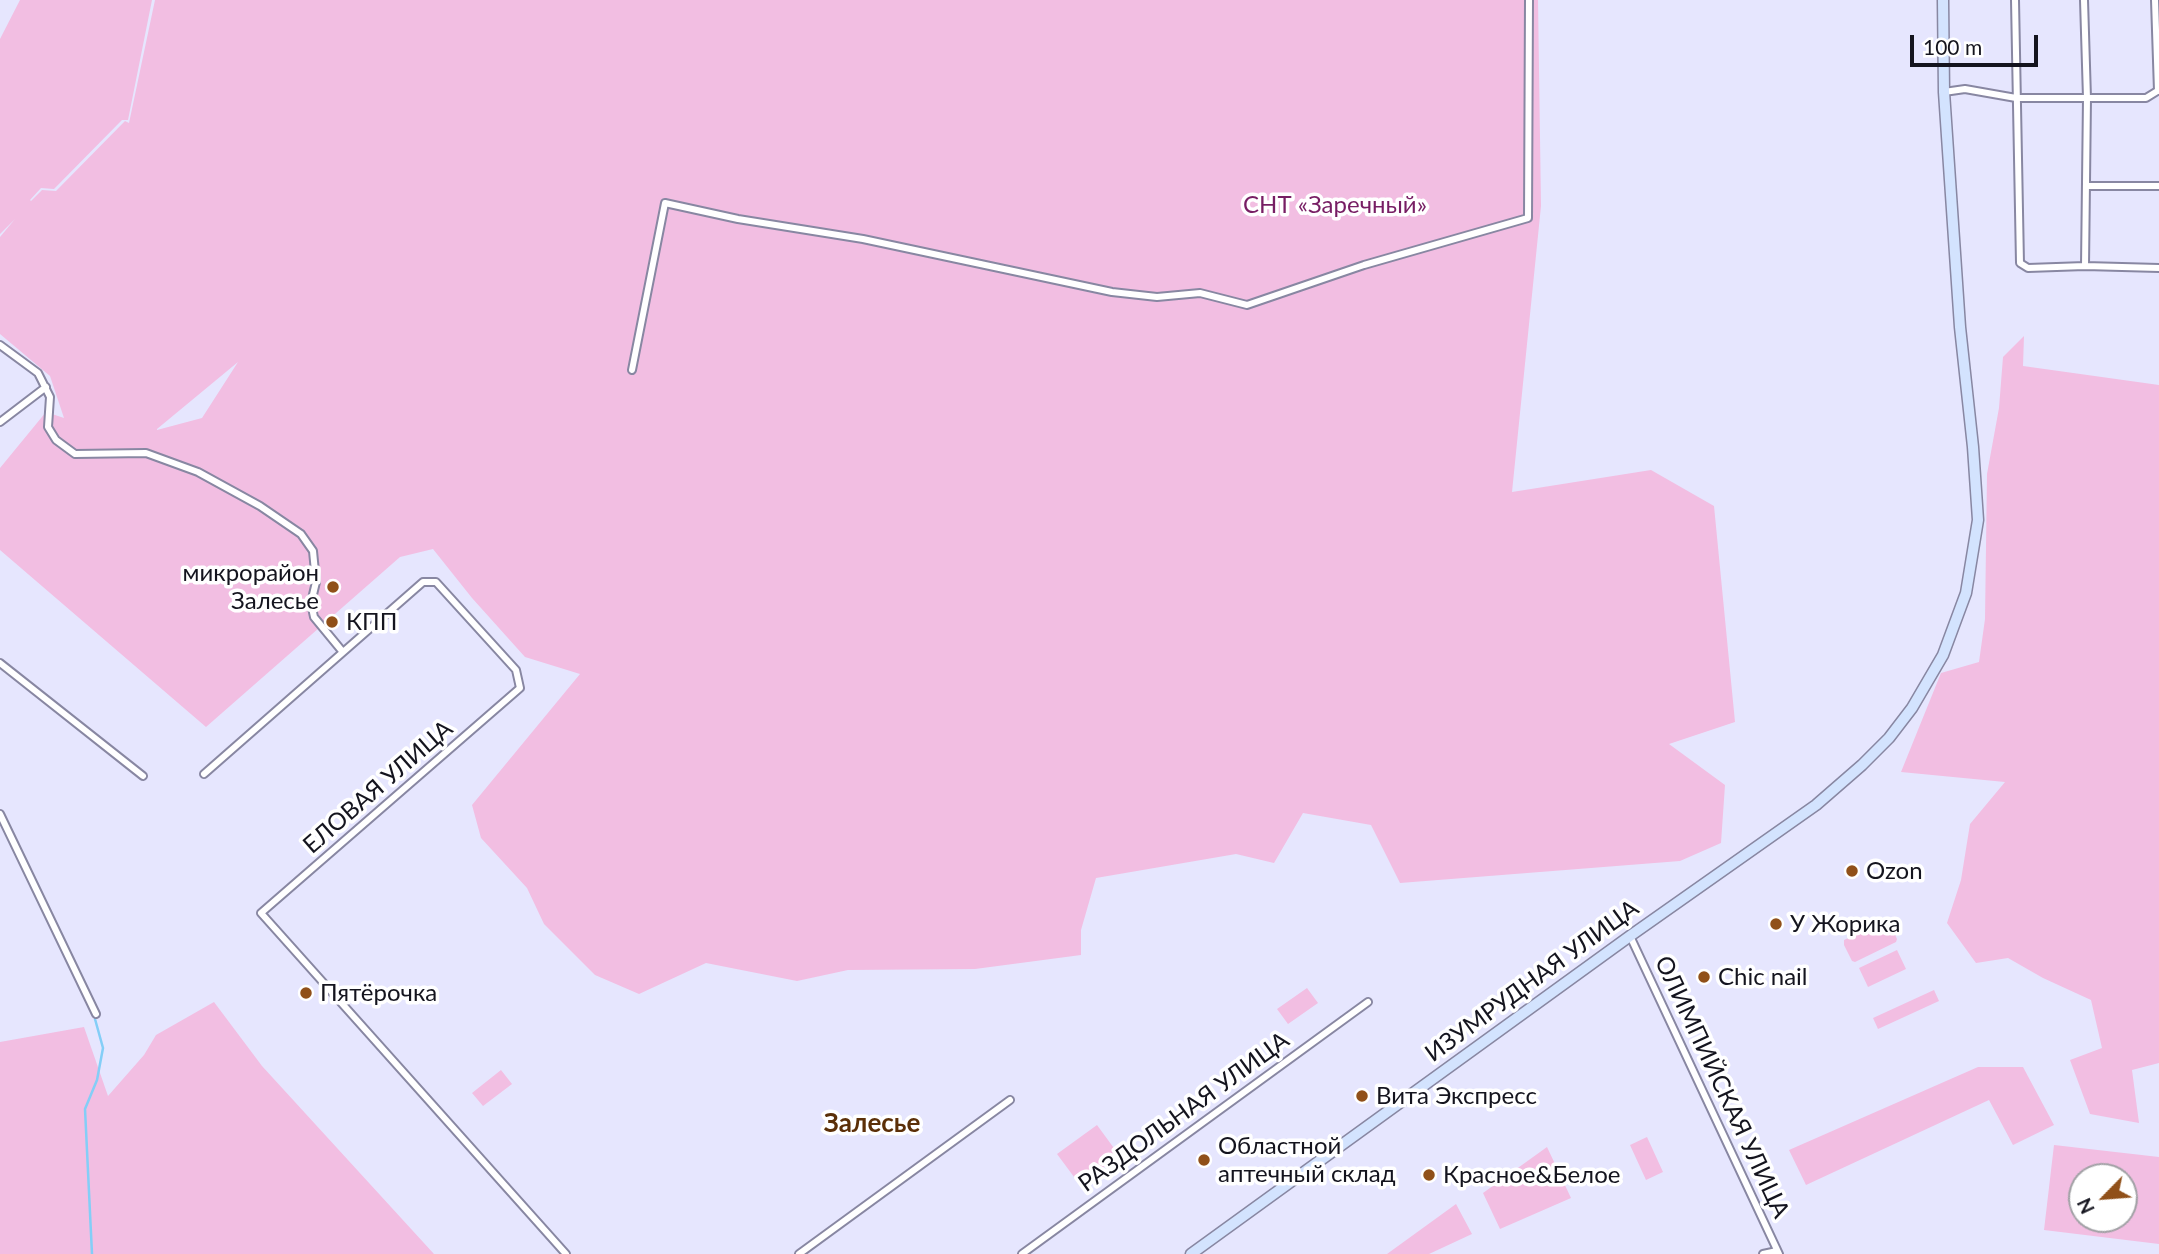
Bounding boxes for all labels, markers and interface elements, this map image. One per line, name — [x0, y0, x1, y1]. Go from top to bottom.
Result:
scale bar — [1914, 21, 2042, 65]
text: 100 m — [1923, 34, 1982, 59]
park label: СНТ «Заречный» — [1243, 191, 1427, 219]
place label: микрорайон Залесье — [182, 559, 319, 615]
marker: микрорайон Залесье — [325, 579, 341, 595]
place label: КПП — [346, 608, 397, 636]
marker: КПП — [324, 614, 340, 630]
street label: ЕЛОВАЯ УЛИЦА — [297, 714, 459, 860]
place label: Ozon — [1866, 857, 1923, 885]
marker: Ozon — [1844, 863, 1860, 879]
street label: ИЗУМРУДНАЯ УЛИЦА — [1420, 894, 1644, 1068]
place label: У Жорика — [1790, 910, 1900, 938]
marker: У Жорика — [1768, 916, 1784, 932]
street label: ОЛИМПИЙСКАЯ УЛИЦА — [1649, 951, 1795, 1223]
place label: Chic nail — [1718, 963, 1808, 991]
marker: Chic nail — [1696, 969, 1712, 985]
place label: Пятёрочка — [320, 979, 437, 1007]
marker: Пятёрочка — [298, 985, 314, 1001]
street label: РАЗДОЛЬНАЯ УЛИЦА — [1073, 1026, 1295, 1198]
place label: Вита Экспресс — [1376, 1082, 1537, 1110]
marker: Вита Экспресс — [1354, 1088, 1370, 1104]
district label: Залесье — [824, 1108, 920, 1140]
place label: Областной аптечный склад — [1218, 1132, 1396, 1188]
marker: Областной аптечный склад — [1196, 1152, 1212, 1168]
place label: Красное&Белое — [1443, 1161, 1620, 1189]
north arrow — [2068, 1163, 2138, 1233]
marker: Красное&Белое — [1421, 1167, 1437, 1183]
text: N — [2072, 1195, 2099, 1218]

